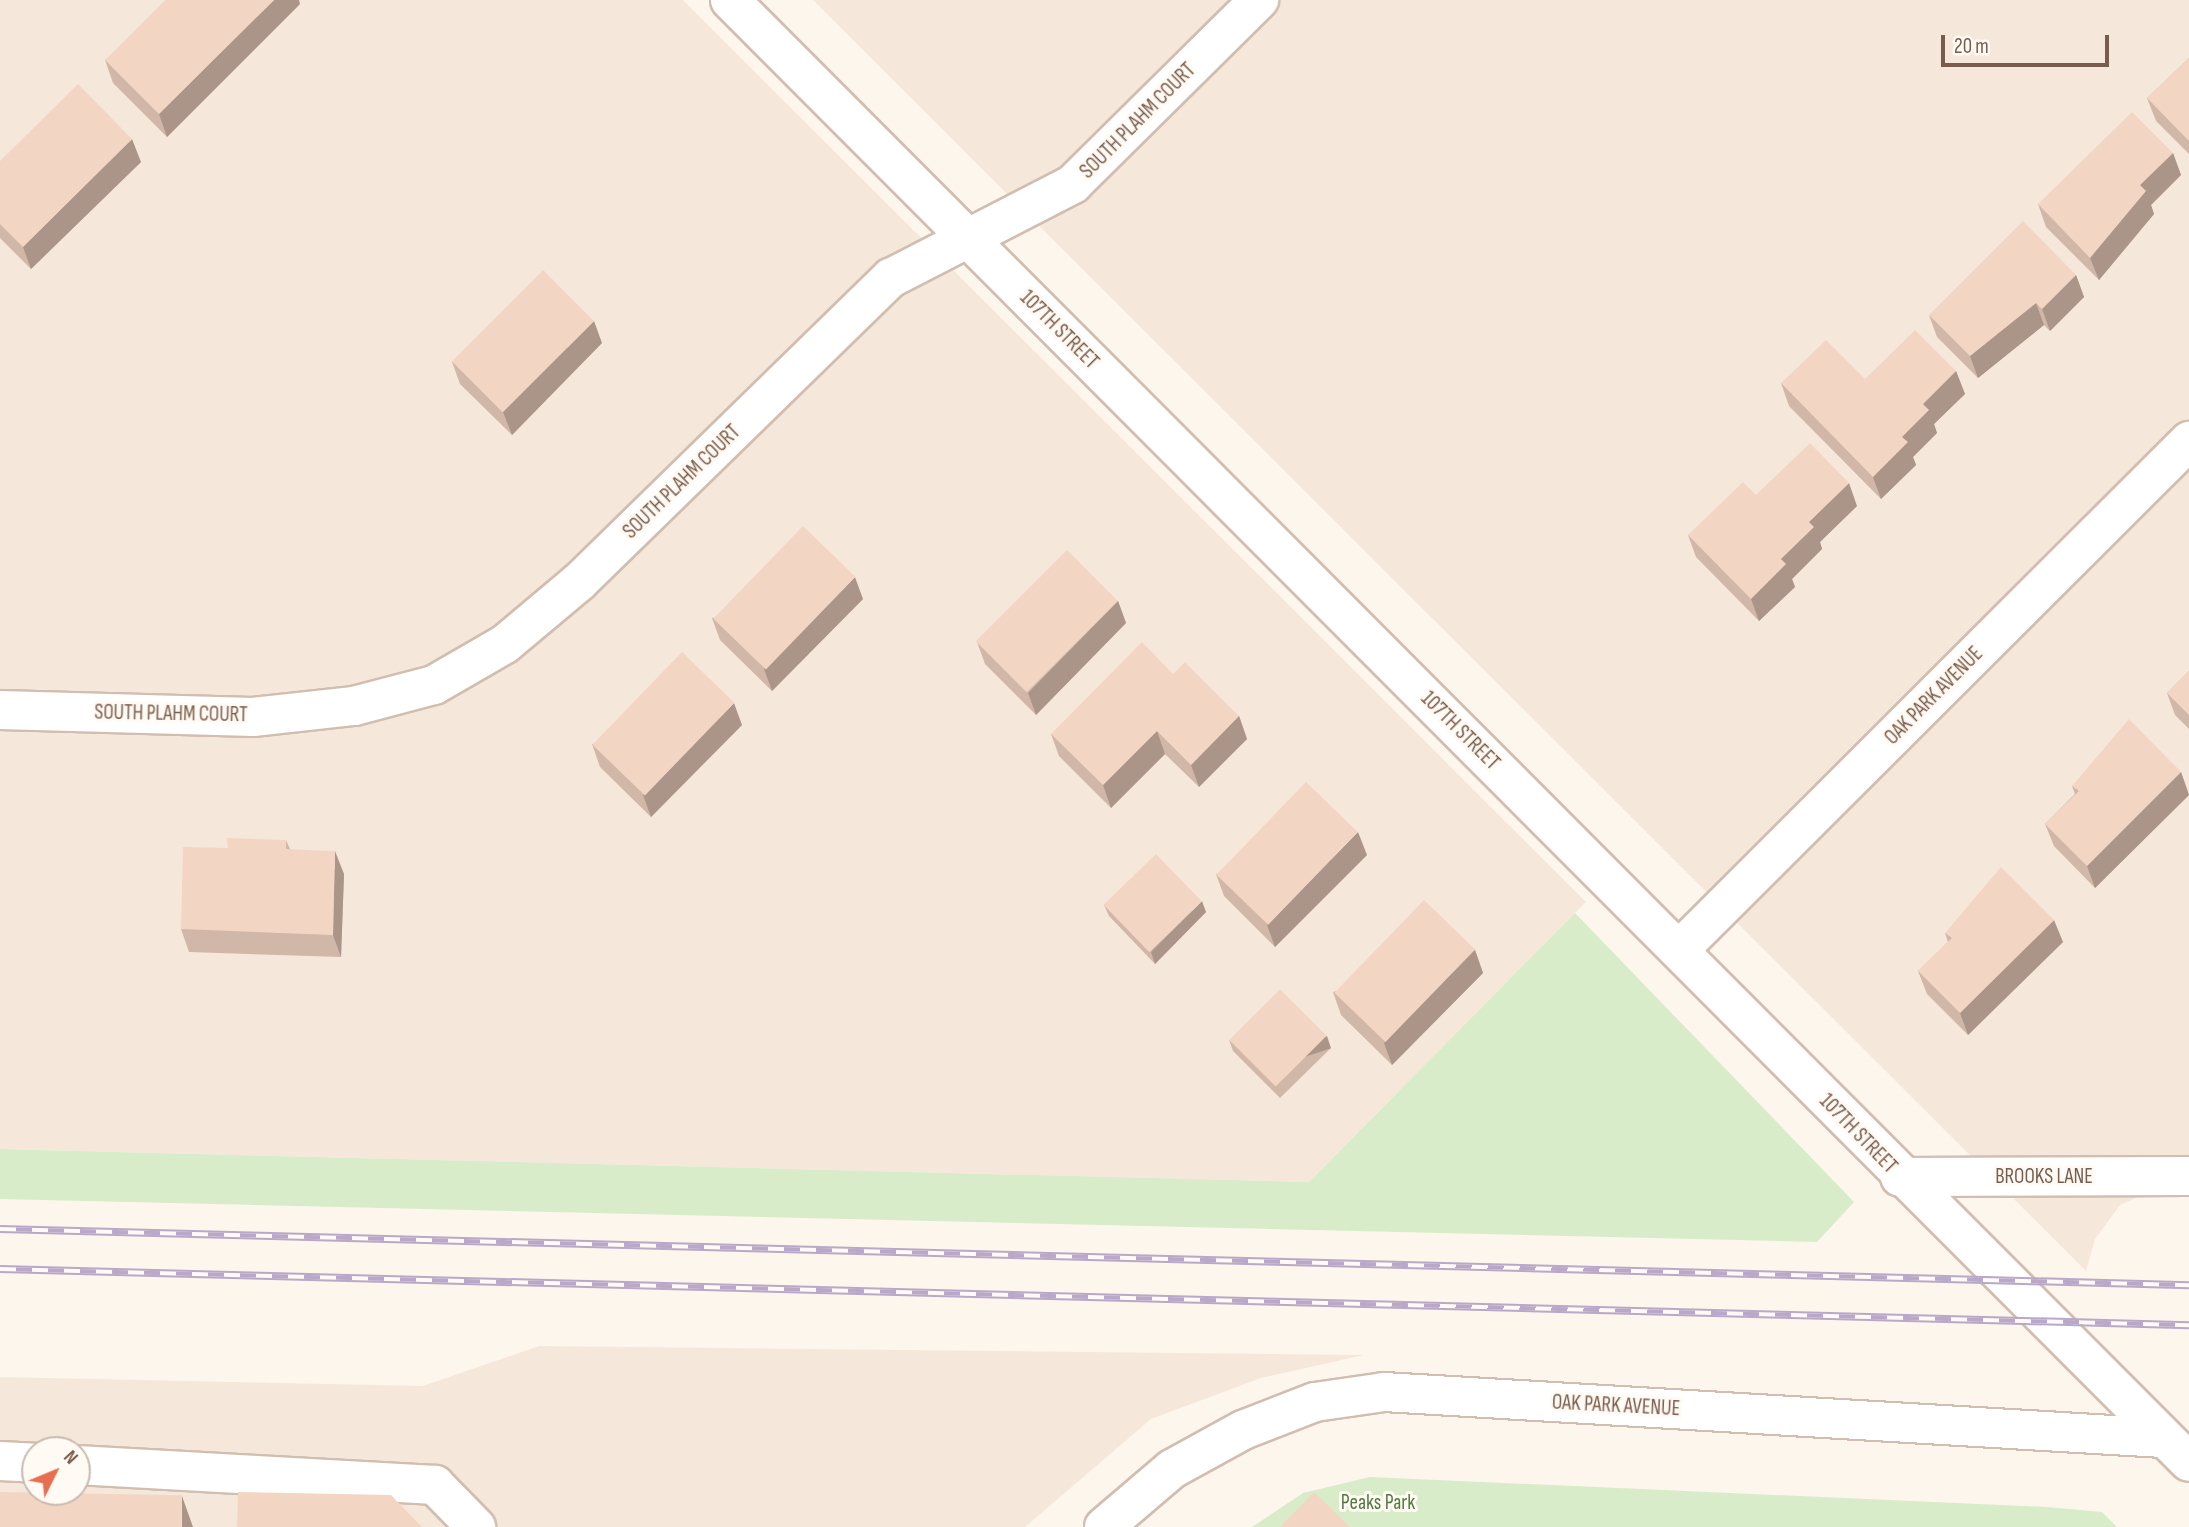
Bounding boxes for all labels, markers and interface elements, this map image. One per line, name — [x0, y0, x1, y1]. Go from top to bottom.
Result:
scale bar — [1944, 21, 2112, 65]
text: 20 m — [1954, 34, 1989, 59]
street label: SOUTH PLAHM COURT — [1075, 58, 1201, 184]
street label: 107TH STREET — [1014, 285, 1104, 375]
street label: SOUTH PLAHM COURT — [618, 420, 746, 544]
street label: OAK PARK AVENUE — [1880, 642, 1988, 750]
street label: 107TH STREET — [1415, 686, 1505, 776]
street label: SOUTH PLAHM COURT — [94, 700, 248, 728]
street label: 107TH STREET — [1814, 1089, 1902, 1179]
street label: BROOKS LANE — [1995, 1164, 2093, 1190]
street label: OAK PARK AVENUE — [1551, 1390, 1681, 1422]
north arrow — [21, 1436, 91, 1506]
text: N — [58, 1446, 82, 1469]
park label: Peaks Park — [1341, 1490, 1415, 1516]

